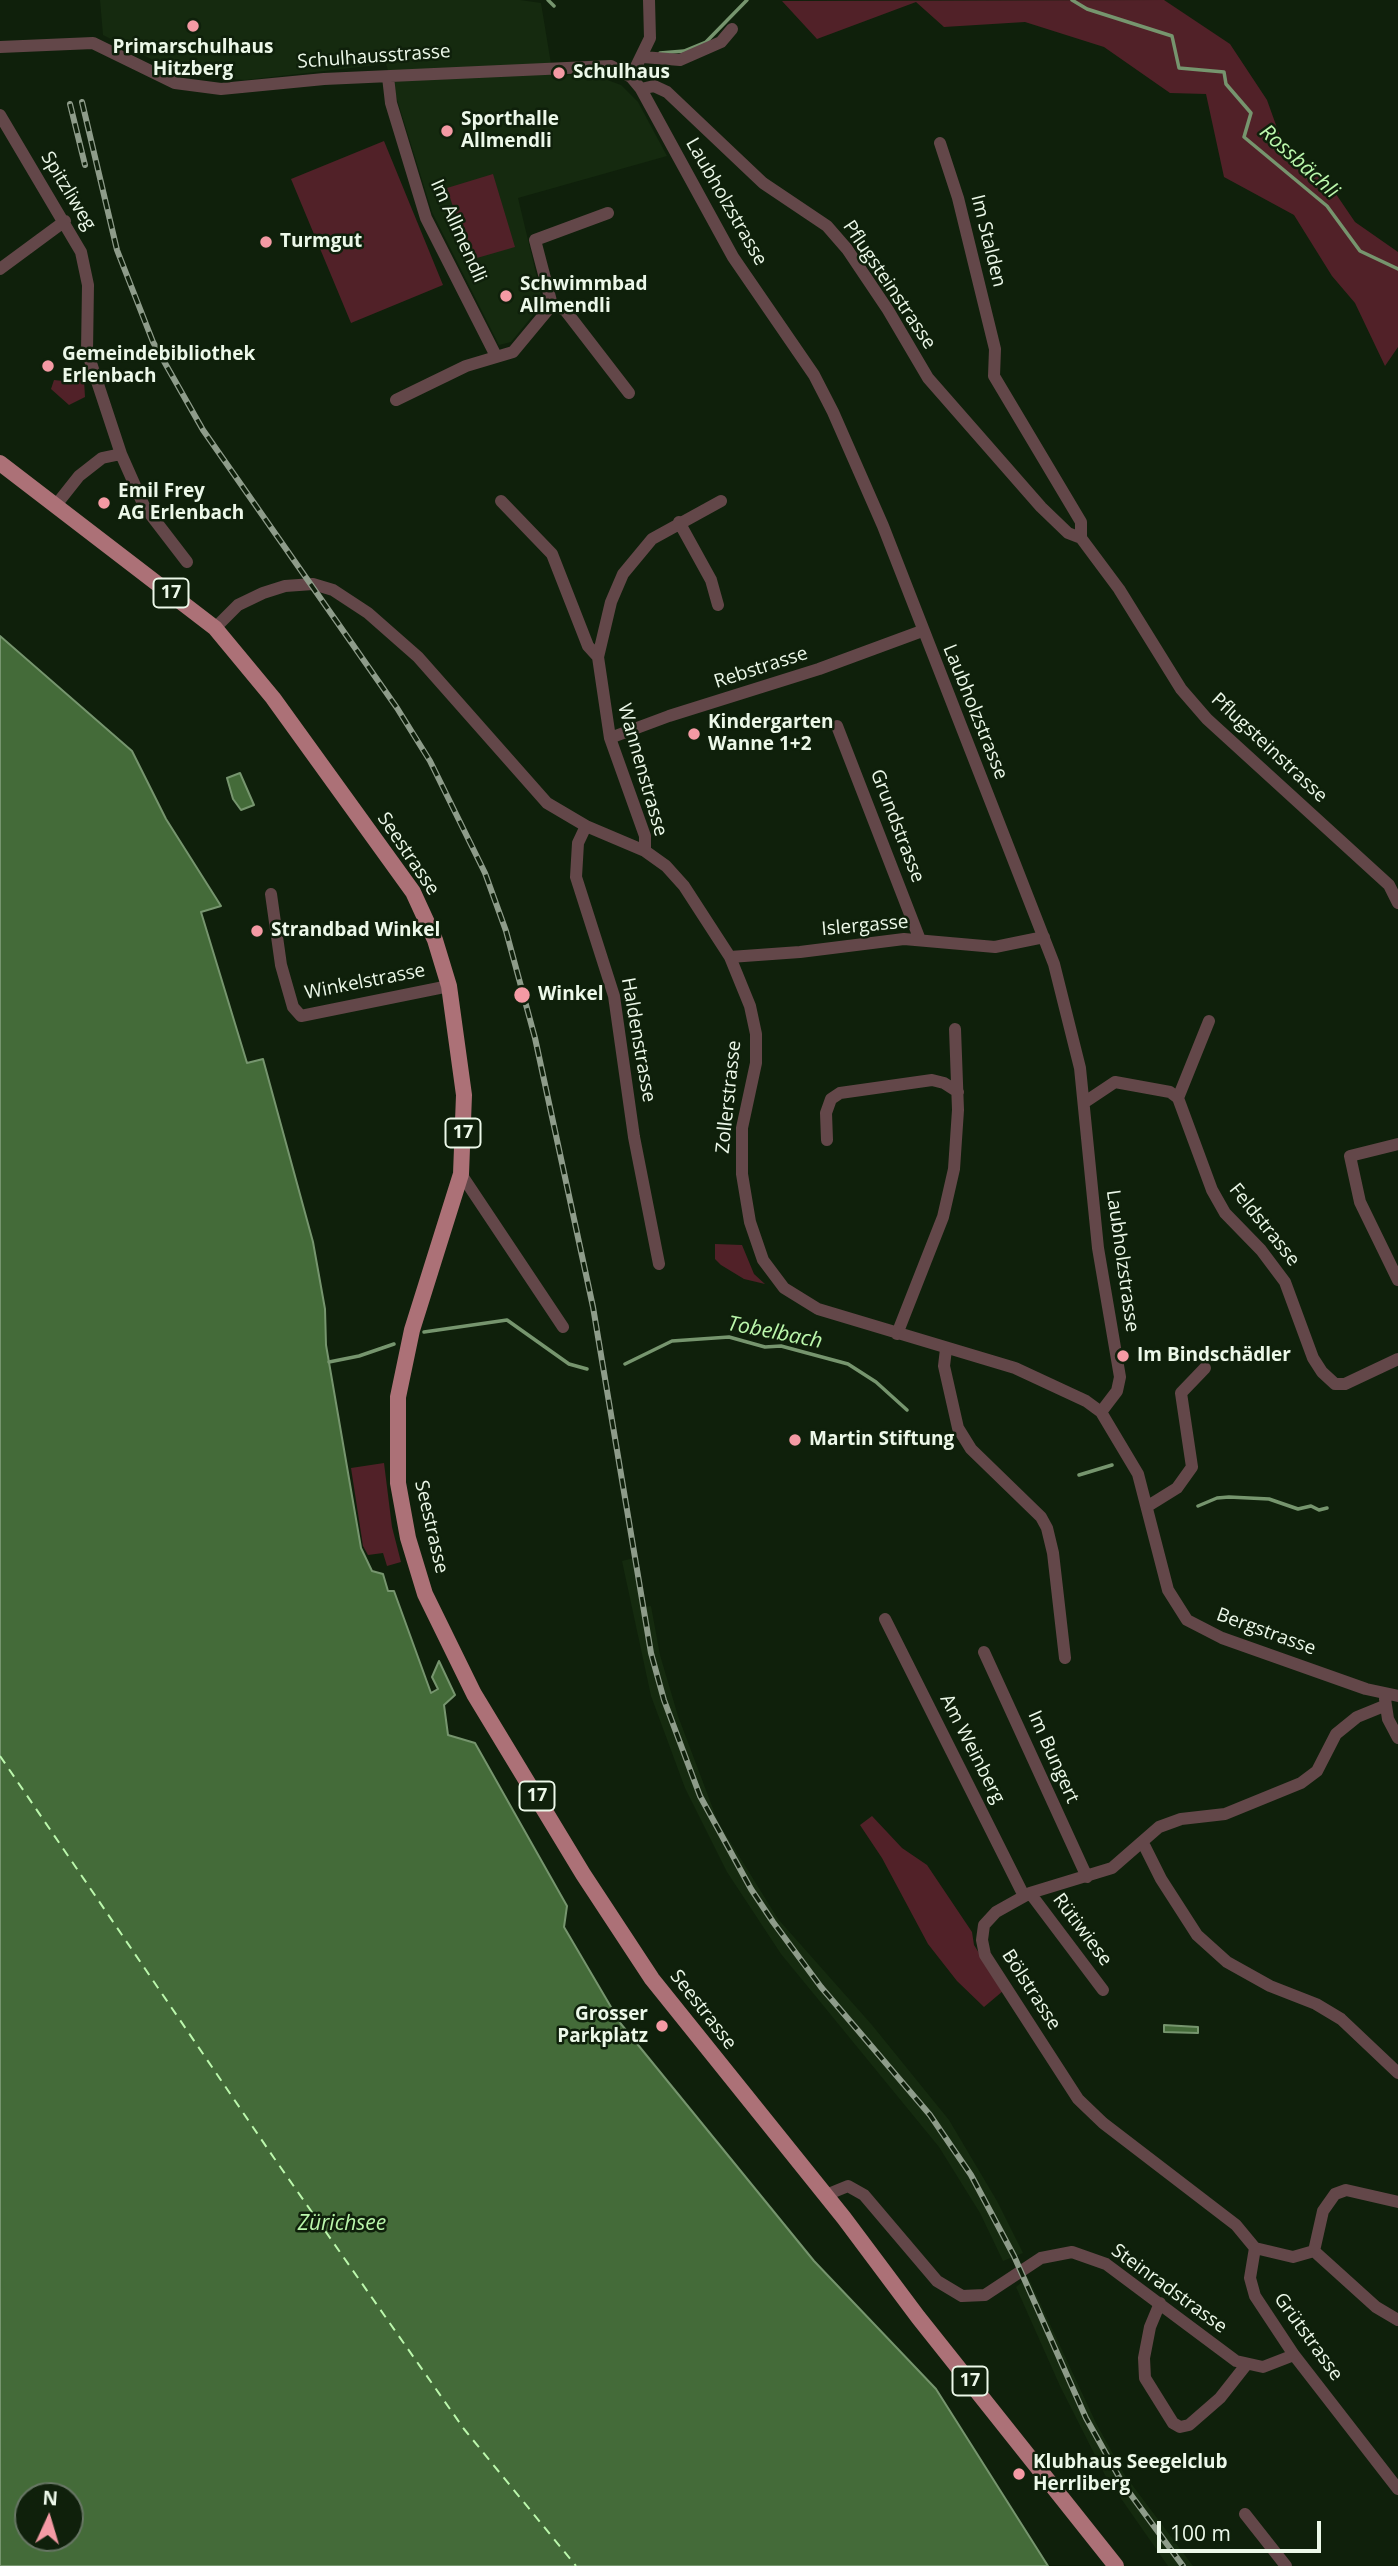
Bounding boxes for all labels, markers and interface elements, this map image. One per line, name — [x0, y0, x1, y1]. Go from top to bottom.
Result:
marker: Primarschulhaus Hitzberg — [185, 18, 201, 34]
place label: Primarschulhaus Hitzberg — [113, 37, 273, 81]
street label: Schulhausstrasse — [297, 40, 451, 74]
place label: Schulhaus — [573, 62, 670, 84]
marker: Schulhaus — [551, 65, 567, 81]
place label: Sporthalle Allmendli — [461, 109, 559, 153]
water label: Rossbächli — [1254, 120, 1344, 204]
marker: Sporthalle Allmendli — [439, 123, 455, 139]
street label: Laubholzstrasse — [680, 134, 772, 270]
street label: Spitzliweg — [36, 147, 100, 235]
street label: Im Allmendli — [425, 176, 491, 286]
street label: Im Stalden — [966, 192, 1010, 290]
street label: Pflugsteinstrasse — [837, 216, 941, 354]
place label: Turmgut — [280, 231, 362, 253]
marker: Turmgut — [258, 234, 274, 250]
place label: Schwimmbad Allmendli — [520, 274, 648, 318]
marker: Schwimmbad Allmendli — [498, 288, 514, 304]
place label: Gemeindebibliothek Erlenbach — [62, 344, 255, 388]
marker: Gemeindebibliothek Erlenbach — [40, 358, 56, 374]
place label: Emil Frey AG Erlenbach — [118, 481, 244, 525]
marker: Emil Frey AG Erlenbach — [96, 495, 112, 511]
road number: 17 — [154, 578, 188, 608]
street label: Laubholzstrasse — [938, 641, 1012, 783]
street label: Rebstrasse — [711, 642, 811, 694]
street label: Pflugsteinstrasse — [1206, 688, 1332, 808]
street label: Wannenstrasse — [612, 701, 672, 839]
place label: Kindergarten Wanne 1+2 — [708, 712, 834, 756]
marker: Kindergarten Wanne 1+2 — [686, 726, 702, 742]
street label: Grundstrasse — [865, 766, 929, 886]
street label: Seestrasse — [372, 808, 444, 900]
street label: Islergasse — [821, 911, 909, 941]
place label: Strandbad Winkel — [271, 920, 440, 942]
marker: Strandbad Winkel — [249, 923, 265, 939]
street label: Winkelstrasse — [303, 959, 427, 1005]
street label: Haldenstrasse — [616, 976, 660, 1104]
place label: Winkel — [538, 984, 603, 1006]
marker: Winkel — [512, 985, 532, 1005]
street label: Zollerstrasse — [712, 1039, 746, 1155]
road number: 17 — [446, 1118, 480, 1148]
street label: Feldstrasse — [1224, 1179, 1304, 1271]
street label: Laubholzstrasse — [1101, 1188, 1143, 1334]
water label: Tobelbach — [726, 1311, 824, 1355]
place label: Im Bindschädler — [1137, 1345, 1291, 1367]
marker: Im Bindschädler — [1115, 1348, 1131, 1364]
place label: Martin Stiftung — [809, 1429, 954, 1451]
marker: Martin Stiftung — [787, 1432, 803, 1448]
street label: Seestrasse — [409, 1478, 453, 1576]
street label: Bergstrasse — [1213, 1604, 1319, 1660]
street label: Am Weinberg — [935, 1691, 1009, 1807]
street label: Im Bungert — [1022, 1707, 1084, 1807]
road number: 17 — [520, 1781, 554, 1810]
street label: Rütiwiese — [1047, 1889, 1117, 1971]
street label: Bölstrasse — [997, 1945, 1065, 2035]
street label: Seestrasse — [665, 1966, 741, 2054]
place label: Grosser Parkplatz — [557, 2004, 648, 2048]
marker: Grosser Parkplatz — [654, 2018, 670, 2034]
water label: Zürichsee — [298, 2211, 386, 2237]
street label: Steinradstrasse — [1107, 2239, 1231, 2339]
street label: Grütstrasse — [1269, 2289, 1347, 2385]
road number: 17 — [953, 2367, 988, 2396]
place label: Klubhaus Seegelclub Herrliberg — [1033, 2452, 1228, 2496]
marker: Klubhaus Seegelclub Herrliberg — [1011, 2466, 1027, 2482]
north arrow — [14, 2482, 84, 2552]
text: N — [42, 2485, 59, 2512]
scale bar — [1160, 2506, 1324, 2550]
text: 100 m — [1170, 2519, 1231, 2547]

